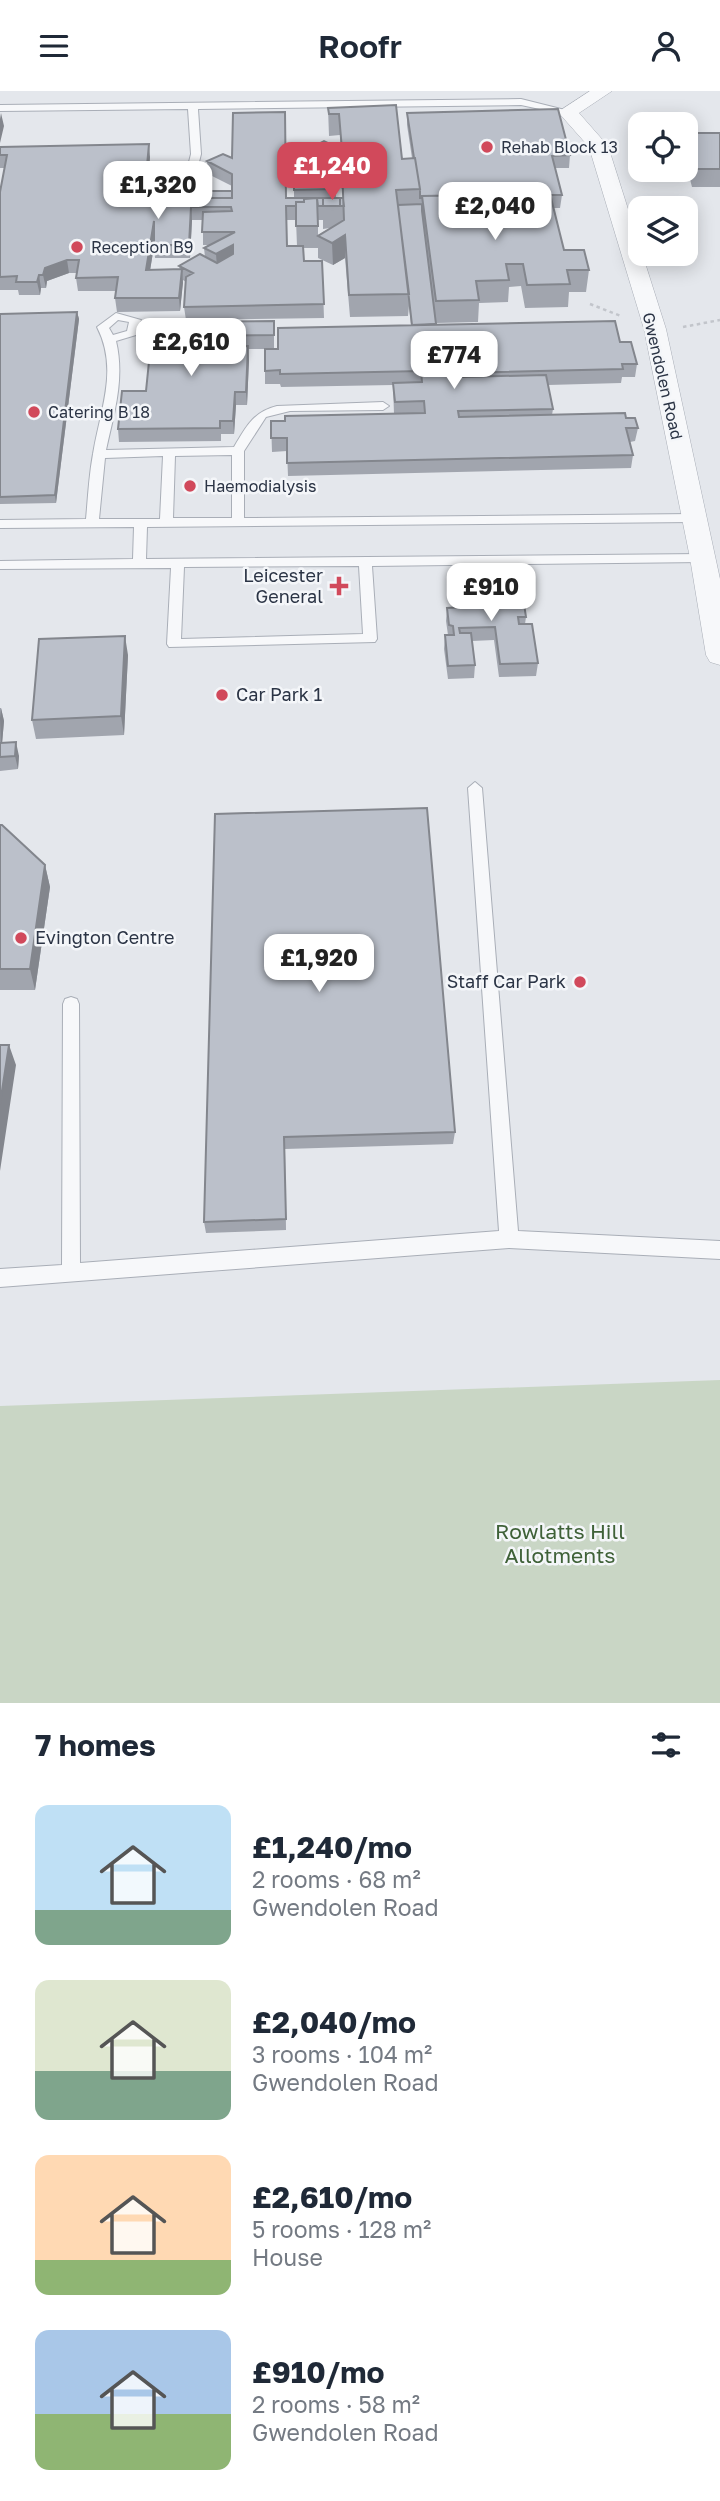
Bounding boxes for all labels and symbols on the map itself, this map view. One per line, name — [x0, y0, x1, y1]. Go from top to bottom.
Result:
place label: Rehab Block 13 — [501, 137, 618, 157]
marker: Rehab Block 13 — [479, 139, 495, 155]
pin: £1,240 — [275, 143, 389, 202]
pin: £1,320 — [101, 162, 215, 221]
pin: £2,040 — [438, 183, 552, 242]
place label: Reception B9 — [91, 237, 193, 257]
marker: Reception B9 — [69, 239, 85, 255]
street label: Gwendolen Road — [639, 310, 687, 442]
pin: £2,610 — [134, 319, 248, 378]
pin: £774 — [413, 331, 495, 391]
place label: Catering B 18 — [48, 402, 150, 422]
marker: Catering B 18 — [26, 404, 42, 420]
place label: Haemodialysis — [204, 476, 316, 496]
marker: Haemodialysis — [182, 478, 198, 494]
pin: £910 — [450, 563, 532, 623]
place label: Leicester General — [243, 564, 323, 607]
marker: Leicester General — [329, 576, 349, 596]
place label: Car Park 1 — [236, 683, 322, 705]
marker: Car Park 1 — [214, 687, 230, 703]
place label: Evington Centre — [35, 926, 174, 948]
marker: Evington Centre — [13, 930, 29, 946]
pin: £1,920 — [262, 935, 376, 994]
place label: Staff Car Park — [447, 970, 566, 992]
marker: Staff Car Park — [572, 974, 588, 990]
park label: Rowlatts Hill Allotments — [495, 1518, 625, 1568]

